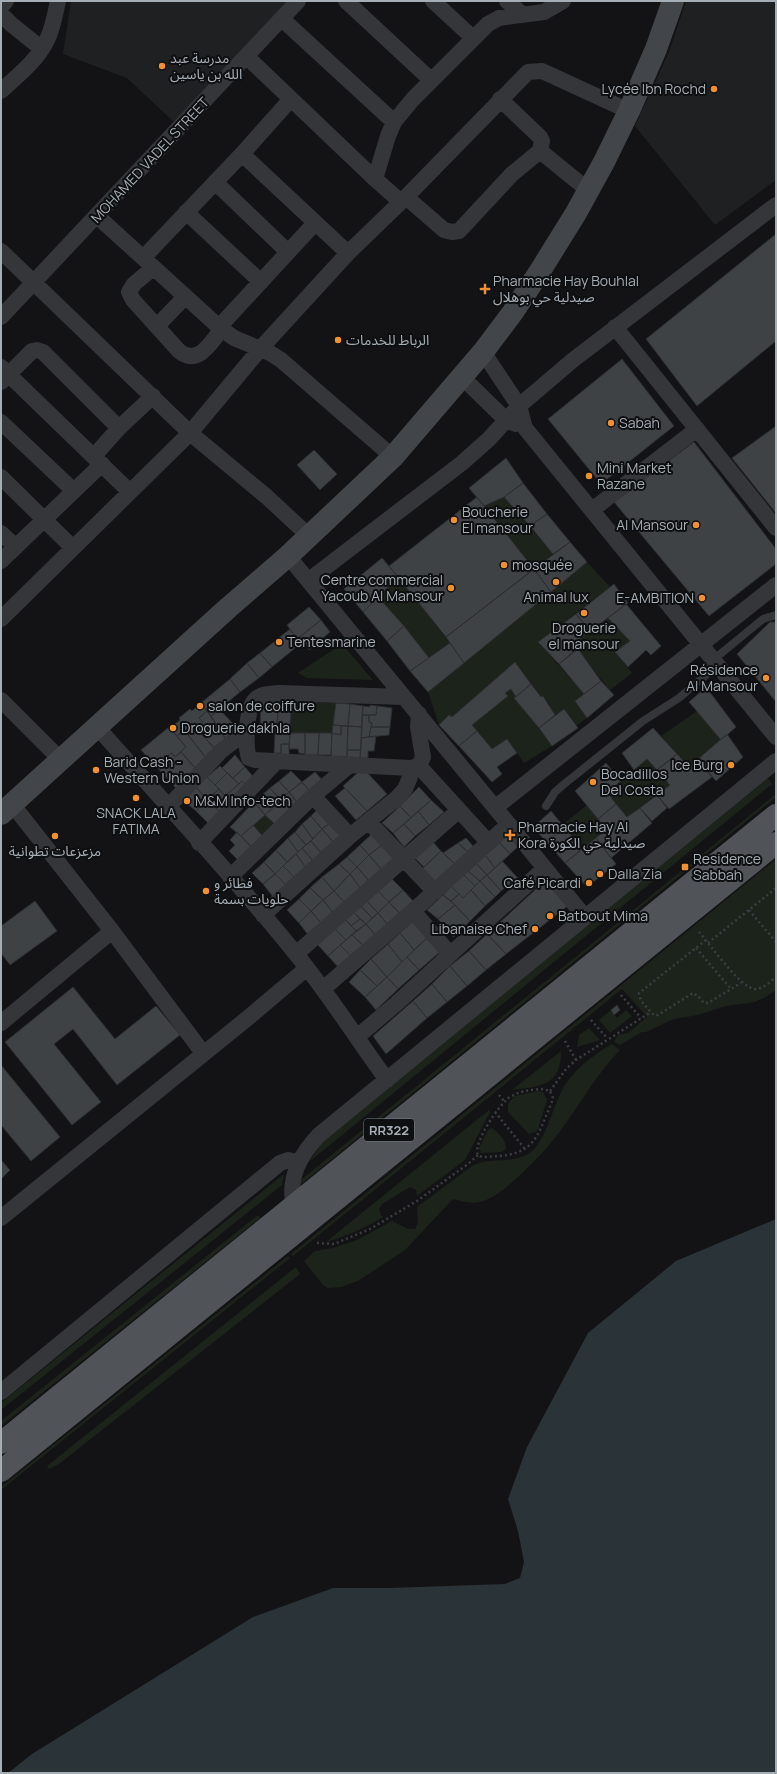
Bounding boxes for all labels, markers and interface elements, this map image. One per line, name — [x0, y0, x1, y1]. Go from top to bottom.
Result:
place label: مدرسة عبد الله بن ياسين — [170, 48, 242, 83]
marker: مدرسة عبد الله بن ياسين — [157, 61, 167, 71]
place label: Lycée Ibn Rochd — [601, 79, 706, 98]
marker: Lycée Ibn Rochd — [709, 84, 719, 94]
street label: MOHAMED VADEL STREET — [86, 92, 213, 227]
place label: Pharmacie Hay Bouhlal صيدلية حي بوهلال — [493, 271, 639, 308]
marker: Pharmacie Hay Bouhlal صيدلية حي بوهلال — [480, 284, 490, 294]
place label: الرباط للخدمات — [346, 330, 429, 349]
marker: الرباط للخدمات — [333, 335, 343, 345]
place label: Sabah — [619, 413, 660, 432]
marker: Sabah — [606, 418, 616, 428]
place label: Mini Market Razane — [597, 458, 672, 493]
marker: Mini Market Razane — [584, 471, 594, 481]
place label: Boucherie El mansour — [462, 502, 533, 537]
marker: Boucherie El mansour — [449, 515, 459, 525]
place label: Al Mansour — [616, 515, 688, 534]
marker: Al Mansour — [691, 520, 701, 530]
place label: mosquée — [512, 555, 572, 574]
marker: mosquée — [499, 560, 509, 570]
place label: Centre commercial Yacoub Al Mansour — [321, 570, 443, 605]
marker: Animal lux — [551, 577, 561, 587]
marker: Centre commercial Yacoub Al Mansour — [446, 583, 456, 593]
place label: Animal lux — [523, 587, 589, 606]
place label: E-AMBITION — [616, 588, 694, 607]
marker: E-AMBITION — [697, 593, 707, 603]
marker: Droguerie el mansour — [579, 608, 589, 618]
place label: Droguerie el mansour — [548, 618, 620, 653]
place label: Tentesmarine — [287, 632, 376, 651]
marker: Tentesmarine — [274, 637, 284, 647]
place label: Résidence Al Mansour — [686, 660, 758, 695]
marker: Résidence Al Mansour — [761, 673, 771, 683]
place label: salon de coiffure — [208, 696, 315, 715]
marker: salon de coiffure — [195, 701, 205, 711]
place label: Droguerie dakhla — [181, 718, 290, 737]
marker: Droguerie dakhla — [168, 723, 178, 733]
place label: Barid Cash - Western Union — [104, 752, 199, 787]
place label: Ice Burg — [671, 755, 723, 774]
marker: Ice Burg — [726, 760, 736, 770]
place label: Bocadillos Del Costa — [601, 764, 667, 799]
marker: Barid Cash - Western Union — [91, 765, 101, 775]
marker: Bocadillos Del Costa — [588, 777, 598, 787]
place label: M&M Info-tech — [195, 791, 290, 810]
marker: SNACK LALA FATIMA — [131, 793, 141, 803]
marker: M&M Info-tech — [182, 796, 192, 806]
place label: SNACK LALA FATIMA — [96, 803, 176, 838]
place label: Pharmacie Hay Al Kora صيدلية حي الكورة — [518, 817, 646, 854]
marker: Pharmacie Hay Al Kora صيدلية حي الكورة — [505, 830, 515, 840]
marker: مزعزعات تطوانية — [50, 831, 60, 841]
place label: مزعزعات تطوانية — [9, 841, 101, 860]
place label: Residence Sabbah — [693, 849, 761, 884]
marker: Residence Sabbah — [680, 862, 690, 872]
place label: Dalla Zia — [608, 864, 662, 883]
marker: Dalla Zia — [595, 869, 605, 879]
place label: فطائر و حلويات بسمة — [214, 873, 289, 908]
place label: Café Picardi — [504, 873, 581, 892]
marker: Café Picardi — [584, 878, 594, 888]
marker: فطائر و حلويات بسمة — [201, 886, 211, 896]
place label: Batbout Mima — [558, 906, 648, 925]
marker: Batbout Mima — [545, 911, 555, 921]
place label: Libanaise Chef — [431, 919, 527, 938]
marker: Libanaise Chef — [530, 924, 540, 934]
road number: RR322 — [364, 1119, 414, 1141]

